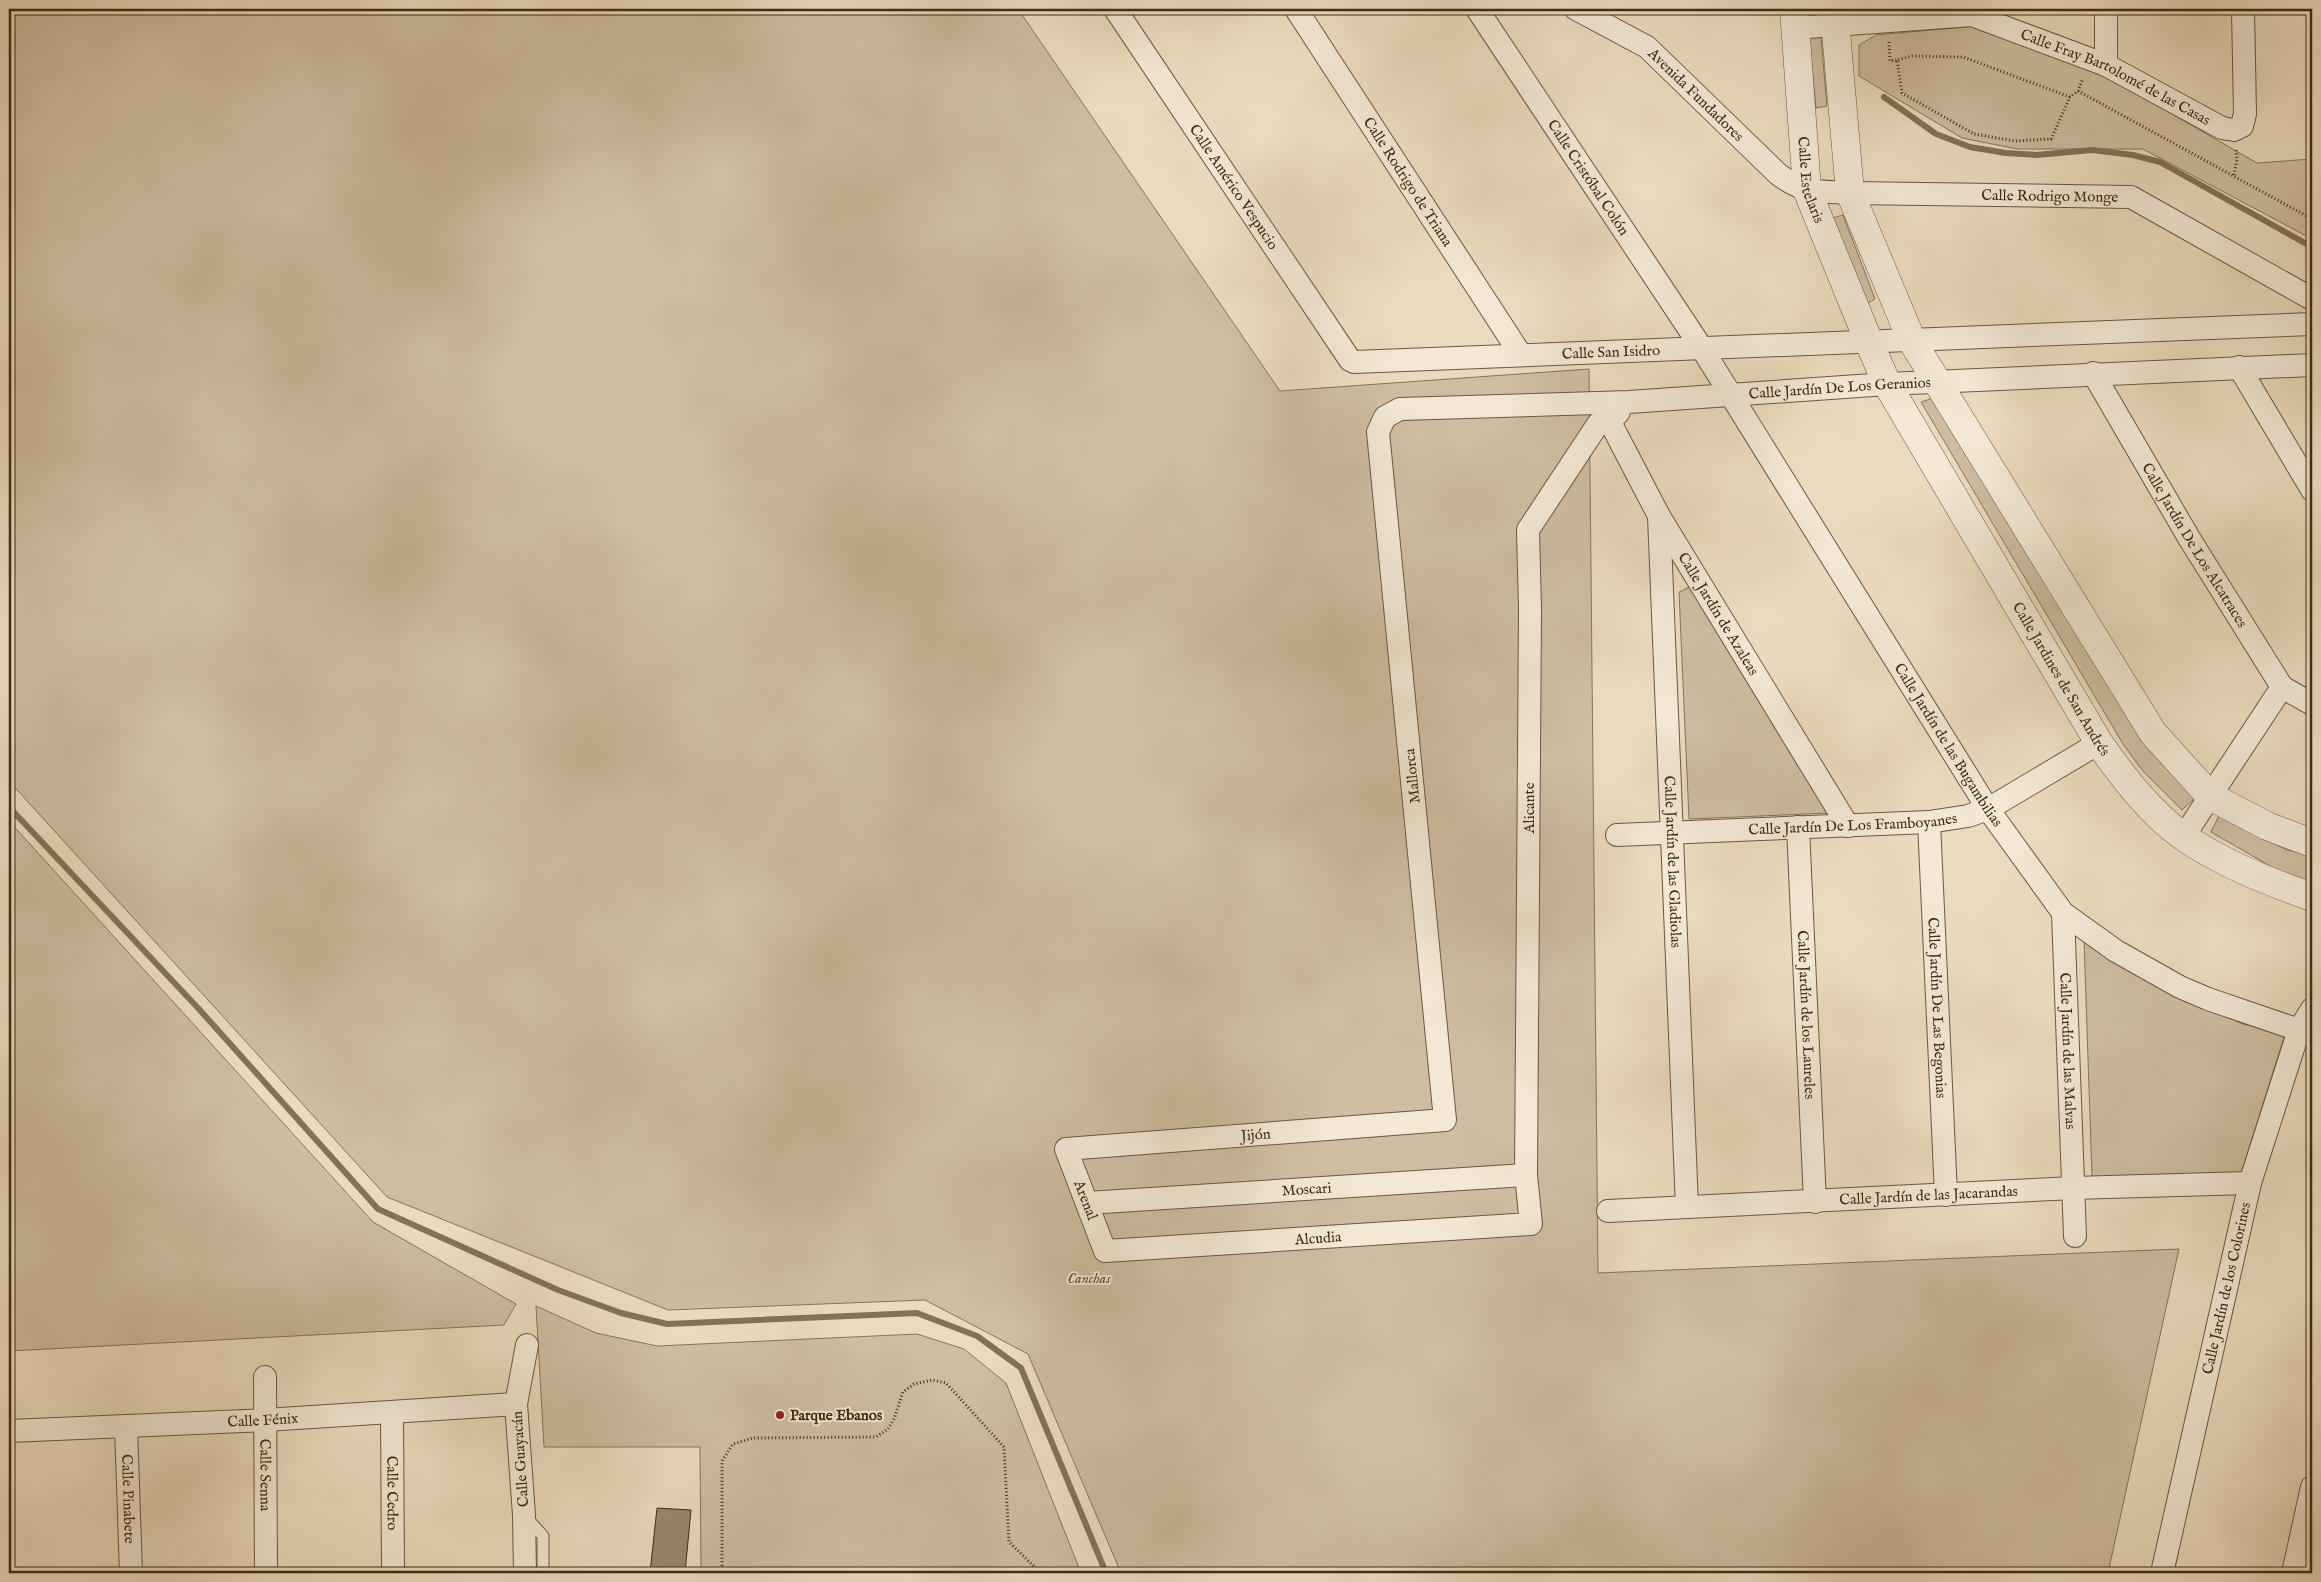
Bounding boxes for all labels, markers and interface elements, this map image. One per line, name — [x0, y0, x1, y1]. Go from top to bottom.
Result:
street label: Calle Fray Bartolomé de las Casas — [2018, 25, 2214, 130]
street label: Avenida Fundadores — [1643, 43, 1748, 146]
street label: Calle Rodrigo de Triana — [1359, 114, 1457, 251]
street label: Calle Cristóbal Colón — [1543, 116, 1633, 239]
street label: Calle Américo Vespucio — [1185, 121, 1282, 253]
street label: Calle Estelaris — [1793, 136, 1829, 226]
street label: Calle Rodrigo Monge — [1981, 186, 2119, 207]
street label: Calle San Isidro — [1561, 341, 1660, 364]
street label: Calle Jardín De Los Geranios — [1748, 373, 1931, 404]
street label: Calle Jardín De Los Alcatraces — [2137, 460, 2252, 631]
street label: Calle Jardín de Azaleas — [1673, 549, 1763, 679]
street label: Calle Jardines de San Andrés — [2008, 599, 2114, 760]
street label: Calle Jardín de las Bugambilias — [1890, 660, 2007, 831]
street label: Mallorca — [1400, 747, 1425, 804]
street label: Calle Jardín de las Gladiolas — [1660, 775, 1685, 948]
street label: Alicante — [1520, 782, 1539, 835]
street label: Calle Jardín De Los Framboyanes — [1748, 809, 1958, 840]
street label: Calle Jardín De Las Begonias — [1923, 917, 1951, 1099]
street label: Calle Jardín de los Laureles — [1793, 930, 1819, 1100]
street label: Calle Jardín de las Malvas — [2055, 972, 2080, 1130]
street label: Jijón — [1238, 1124, 1271, 1146]
street label: Arenal — [1069, 1177, 1102, 1224]
street label: Moscari — [1281, 1178, 1332, 1201]
street label: Calle Jardín de las Jacarandas — [1839, 1182, 2018, 1210]
street label: Calle Jardín de los Colorines — [2198, 1200, 2255, 1376]
street label: Alcudia — [1293, 1227, 1343, 1250]
park label: Canchas — [1068, 1269, 1111, 1288]
place label: Parque Ebanos — [790, 1406, 883, 1425]
street label: Calle Fénix — [227, 1409, 300, 1432]
marker: Parque Ebanos — [774, 1409, 786, 1421]
street label: Calle Guayacán — [508, 1410, 533, 1508]
street label: Calle Senna — [255, 1439, 275, 1512]
street label: Calle Pinabete — [117, 1454, 139, 1544]
street label: Calle Cedro — [382, 1456, 402, 1530]

